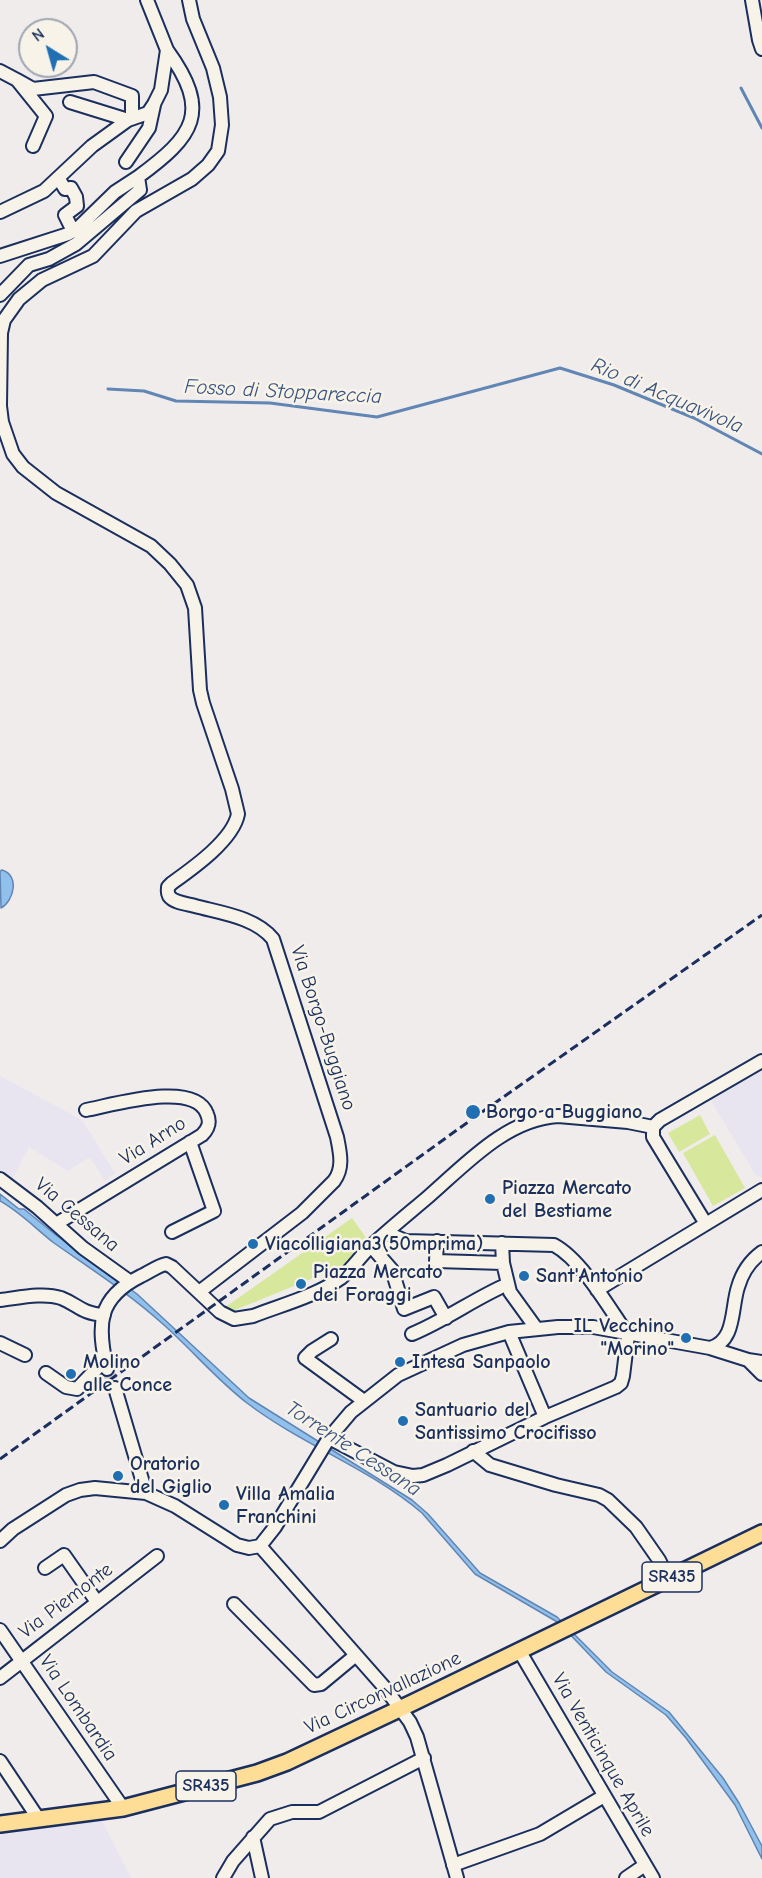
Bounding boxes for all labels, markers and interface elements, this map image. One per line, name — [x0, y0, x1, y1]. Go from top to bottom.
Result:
north arrow — [18, 18, 78, 78]
text: N — [29, 25, 48, 46]
water label: Rio di Acquavivola — [587, 353, 747, 439]
water label: Fosso di Stoppareccia — [184, 374, 382, 410]
street label: Via Borgo-Buggiano — [285, 942, 361, 1114]
place label: Borgo a Buggiano — [486, 1100, 642, 1124]
marker: Borgo a Buggiano — [464, 1103, 482, 1121]
street label: Via Arno — [115, 1111, 191, 1171]
street label: Via Cessana — [30, 1173, 124, 1257]
place label: Piazza Mercato del Bestiame — [502, 1176, 632, 1223]
marker: Piazza Mercato del Bestiame — [483, 1192, 497, 1206]
place label: Viacolligiana3(50mprima) — [265, 1232, 483, 1256]
marker: Viacolligiana3(50mprima) — [246, 1237, 260, 1251]
place label: Piazza Mercato dei Foraggi — [313, 1260, 443, 1307]
place label: Sant'Antonio — [536, 1264, 643, 1288]
marker: Sant'Antonio — [517, 1269, 531, 1283]
marker: Piazza Mercato dei Foraggi — [294, 1277, 308, 1291]
place label: IL Vecchino "Morino" — [574, 1314, 674, 1361]
marker: IL Vecchino "Morino" — [679, 1331, 693, 1345]
place label: Molino alle Conce — [83, 1350, 172, 1397]
place label: Intesa Sanpaolo — [412, 1350, 551, 1374]
marker: Intesa Sanpaolo — [393, 1355, 407, 1369]
marker: Molino alle Conce — [64, 1367, 78, 1381]
water label: Torrente Cessana — [281, 1396, 425, 1502]
place label: Santuario del Santissimo Crocifisso — [415, 1398, 597, 1445]
marker: Santuario del Santissimo Crocifisso — [396, 1414, 410, 1428]
place label: Oratorio del Giglio — [130, 1452, 212, 1499]
marker: Oratorio del Giglio — [111, 1469, 125, 1483]
place label: Villa Amalia Franchini — [236, 1482, 335, 1529]
marker: Villa Amalia Franchini — [217, 1498, 231, 1512]
street label: Via Piemonte — [14, 1558, 118, 1644]
road number: SR435 — [642, 1562, 702, 1592]
street label: Via Circonvallazione — [301, 1646, 465, 1740]
street label: Via Lombardia — [34, 1650, 122, 1766]
street label: Via Venticinque Aprile — [546, 1669, 660, 1841]
road number: SR435 — [176, 1771, 236, 1801]

